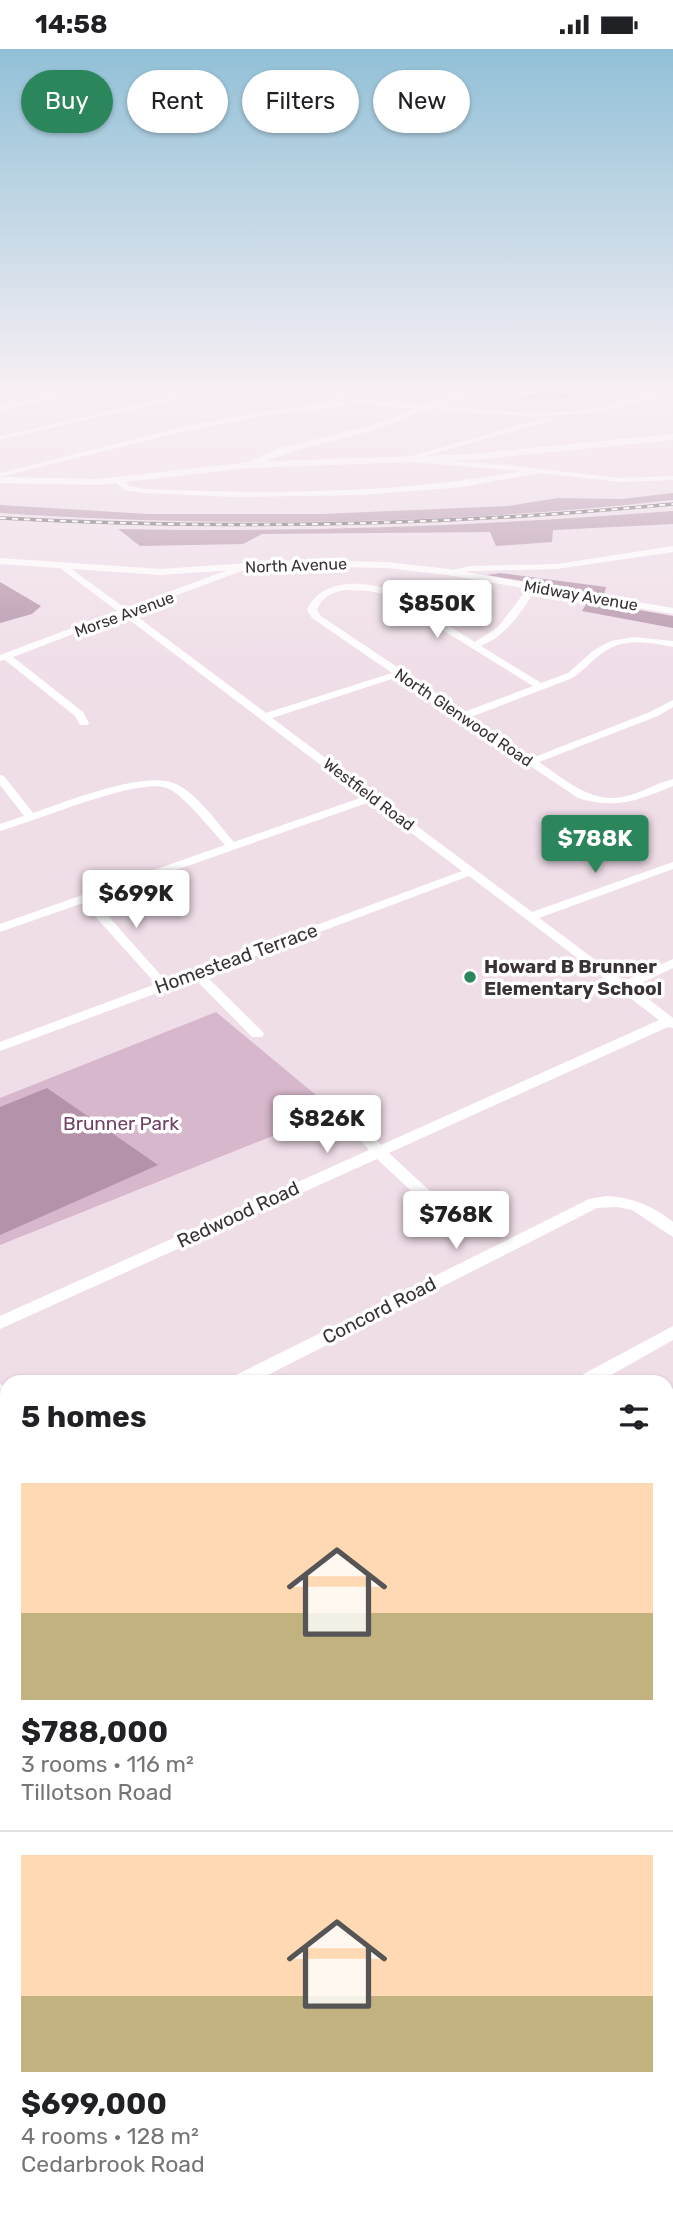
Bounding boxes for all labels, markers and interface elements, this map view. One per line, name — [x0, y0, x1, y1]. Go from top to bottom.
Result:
text: 14:58 — [35, 9, 108, 40]
chip: Buy — [21, 70, 113, 133]
chip: Rent — [127, 70, 228, 133]
chip: Filters — [242, 70, 359, 133]
chip: New — [373, 70, 470, 133]
street label: North Avenue — [245, 554, 347, 577]
street label: Midway Avenue — [522, 576, 639, 615]
pin: $850K — [388, 581, 486, 640]
street label: Morse Avenue — [72, 588, 177, 641]
text: $850K — [399, 589, 475, 617]
street label: North Glenwood Road — [391, 664, 536, 771]
street label: Westfield Road — [320, 754, 418, 835]
pin: $788K — [546, 815, 644, 875]
text: $788K — [558, 824, 632, 852]
pin: $699K — [87, 871, 185, 930]
text: $699K — [98, 879, 174, 907]
street label: Homestead Terrace — [152, 918, 321, 999]
place label: Howard B Brunner Elementary School — [484, 955, 662, 1000]
marker: Howard B Brunner Elementary School — [462, 969, 478, 985]
pin: $826K — [278, 1095, 376, 1155]
text: $826K — [289, 1104, 365, 1132]
park label: Brunner Park — [63, 1112, 179, 1135]
street label: Redwood Road — [174, 1176, 303, 1253]
pin: $768K — [407, 1191, 505, 1251]
text: $768K — [419, 1200, 493, 1228]
street label: Concord Road — [319, 1272, 440, 1349]
icon: filters — [615, 1398, 653, 1436]
text: 5 homes — [21, 1399, 147, 1435]
icon: home — [274, 1529, 400, 1655]
text: $788,000 — [21, 1714, 168, 1750]
text: 3 rooms · 116 m² — [21, 1750, 194, 1778]
text: Tillotson Road — [21, 1778, 172, 1806]
icon: home — [274, 1901, 400, 2027]
text: $699,000 — [21, 2086, 167, 2122]
text: 4 rooms · 128 m² — [21, 2122, 199, 2150]
text: Cedarbrook Road — [21, 2150, 205, 2178]

